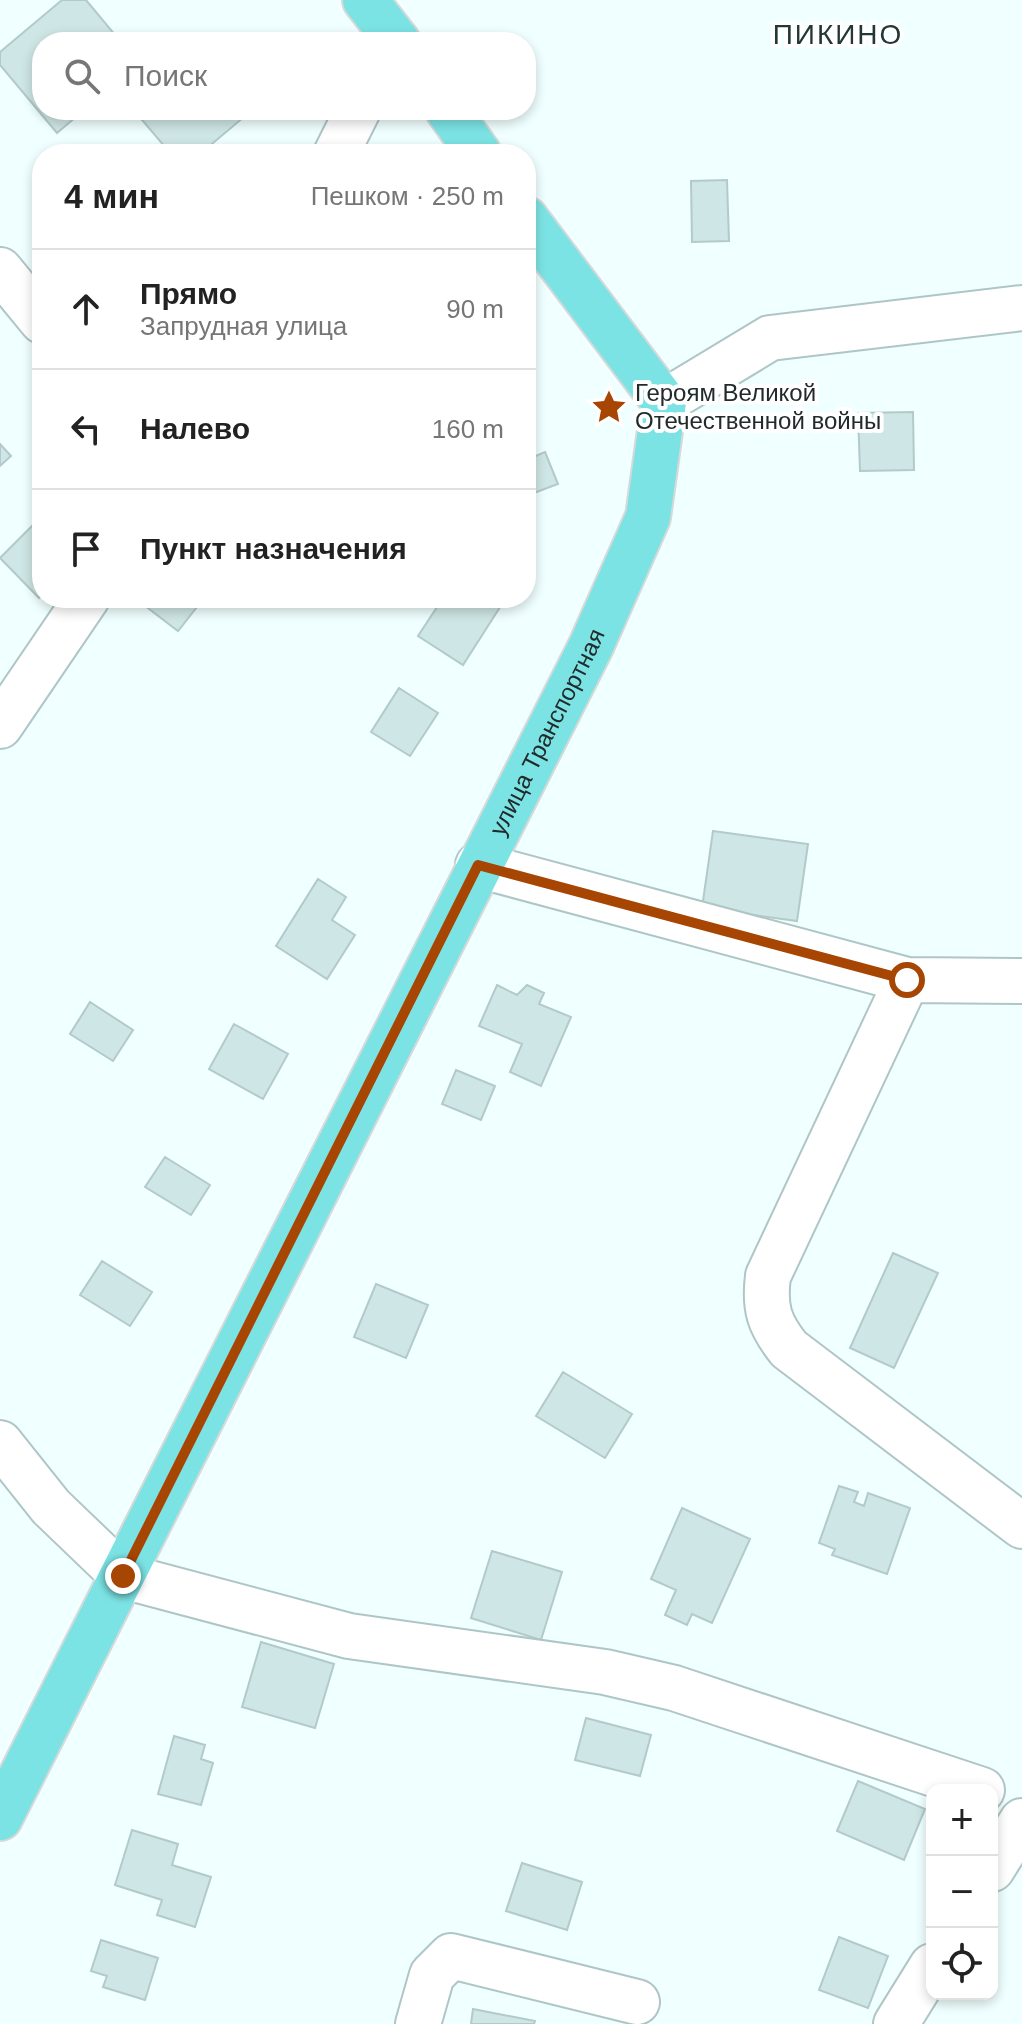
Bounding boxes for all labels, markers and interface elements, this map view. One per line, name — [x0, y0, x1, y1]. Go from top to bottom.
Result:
district label: ПИКИНО — [773, 19, 903, 50]
search box — [32, 32, 536, 120]
icon: search — [60, 54, 104, 98]
text: Поиск — [124, 59, 207, 92]
text: 4 мин — [64, 177, 159, 215]
text: Пешком · 250 m — [311, 181, 504, 211]
text: Прямо — [140, 277, 237, 310]
icon: ahead — [64, 287, 108, 331]
text: 90 m — [446, 294, 504, 324]
text: Запрудная улица — [140, 311, 347, 341]
place label: Героям Великой Отечественной войны — [635, 379, 881, 434]
place icon: Героям Великой Отечественной войны — [590, 388, 628, 426]
icon: left — [64, 407, 108, 451]
text: Налево — [140, 412, 250, 445]
text: 160 m — [432, 414, 504, 444]
icon: arrive — [64, 527, 108, 571]
text: Пункт назначения — [140, 532, 407, 565]
street label: улица Транспортная — [484, 625, 610, 840]
route start — [889, 962, 925, 998]
route end — [105, 1558, 141, 1594]
map controls — [926, 1784, 998, 2000]
button: + — [926, 1784, 998, 1856]
button: − — [926, 1856, 998, 1928]
button: locate — [926, 1928, 998, 2000]

